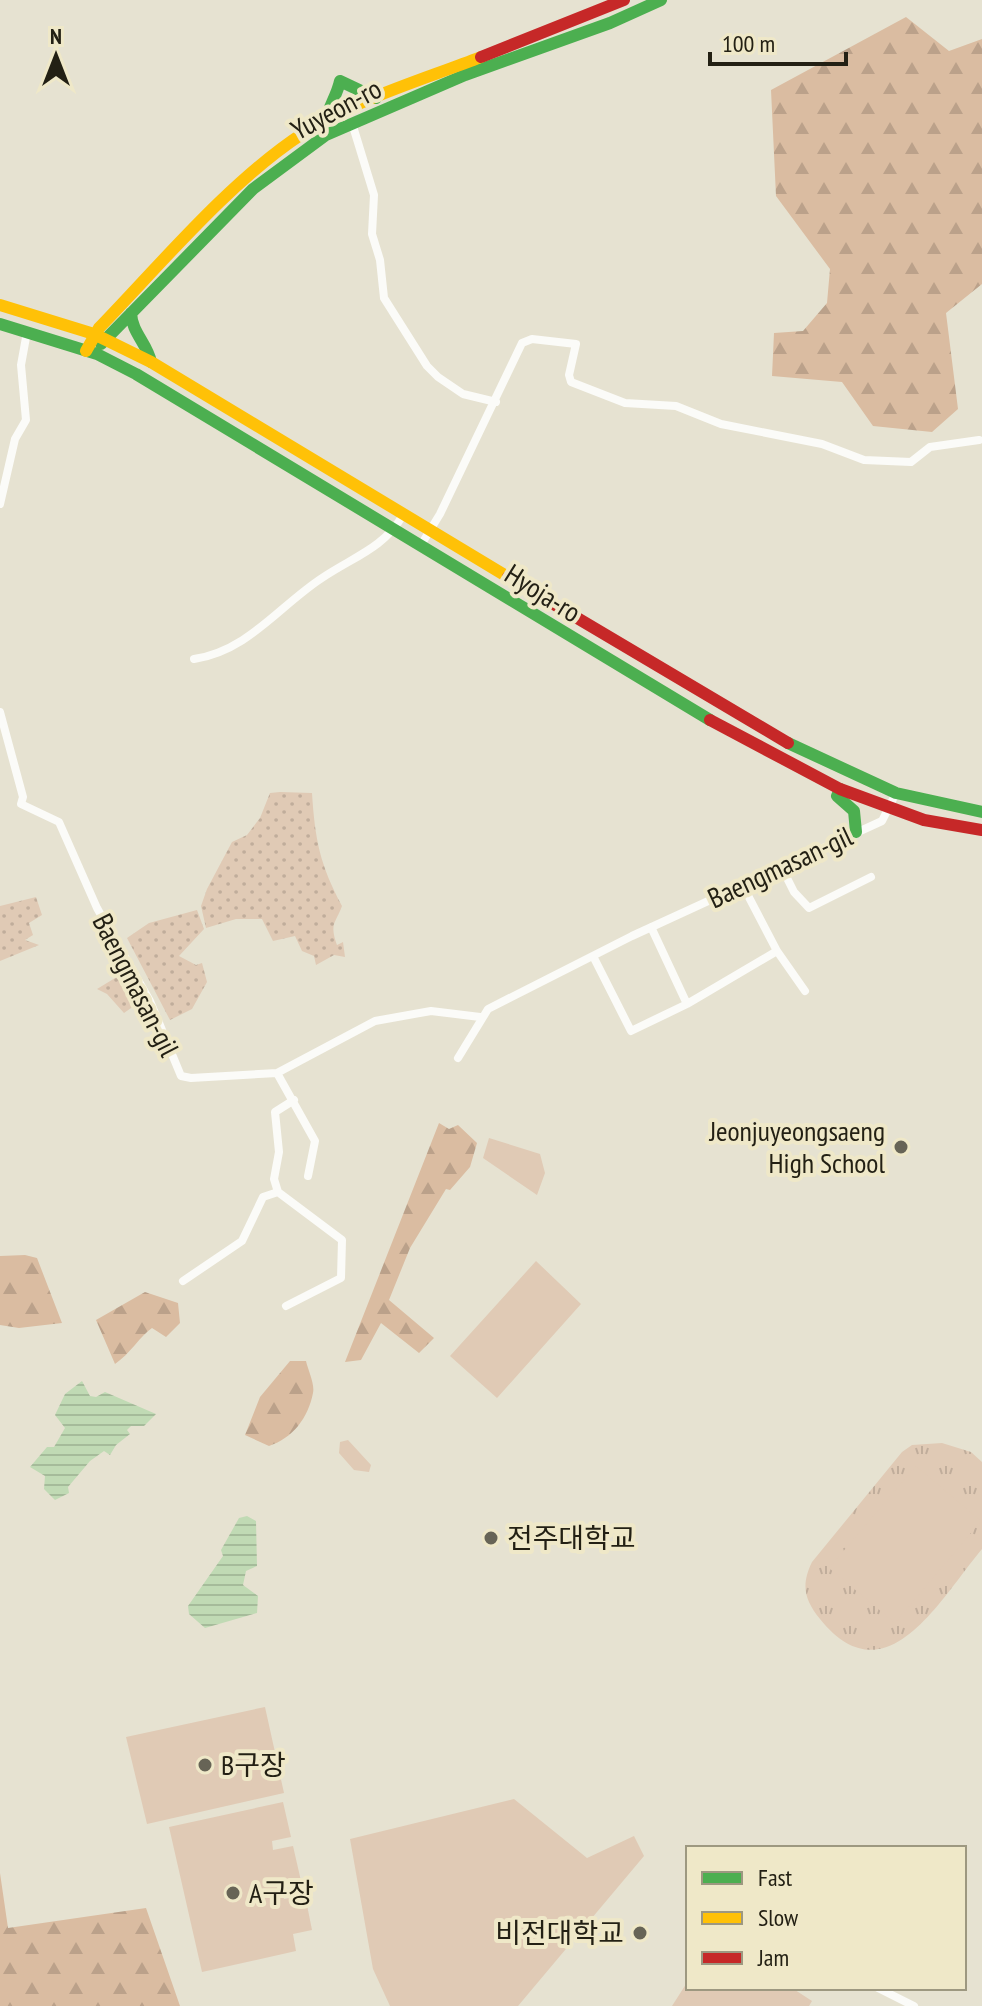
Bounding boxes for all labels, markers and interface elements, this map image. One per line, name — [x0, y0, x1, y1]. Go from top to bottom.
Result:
north arrow — [16, 16, 96, 96]
scale bar — [710, 16, 846, 66]
text: N — [50, 22, 62, 50]
text: 100 m — [722, 28, 775, 59]
street label: Yuyeon-ro — [284, 69, 387, 148]
street label: Hyoja-ro — [498, 555, 588, 630]
street label: Baengmasan-gil — [701, 817, 859, 916]
street label: Baengmasan-gil — [85, 907, 188, 1063]
place label: Jeonjuyeongsaeng High School — [708, 1112, 885, 1181]
marker: Jeonjuyeongsaeng High School — [892, 1138, 910, 1156]
place label: 전주대학교 — [507, 1519, 636, 1556]
marker: 전주대학교 — [482, 1529, 500, 1547]
place label: B구장 — [221, 1746, 286, 1783]
marker: B구장 — [196, 1756, 214, 1774]
legend — [686, 1846, 966, 1990]
text: Fast — [758, 1862, 793, 1893]
place label: A구장 — [249, 1874, 314, 1911]
marker: A구장 — [224, 1884, 242, 1902]
text: Slow — [758, 1902, 799, 1933]
place label: 비전대학교 — [495, 1914, 624, 1951]
marker: 비전대학교 — [631, 1924, 649, 1942]
text: Jam — [757, 1942, 789, 1973]

